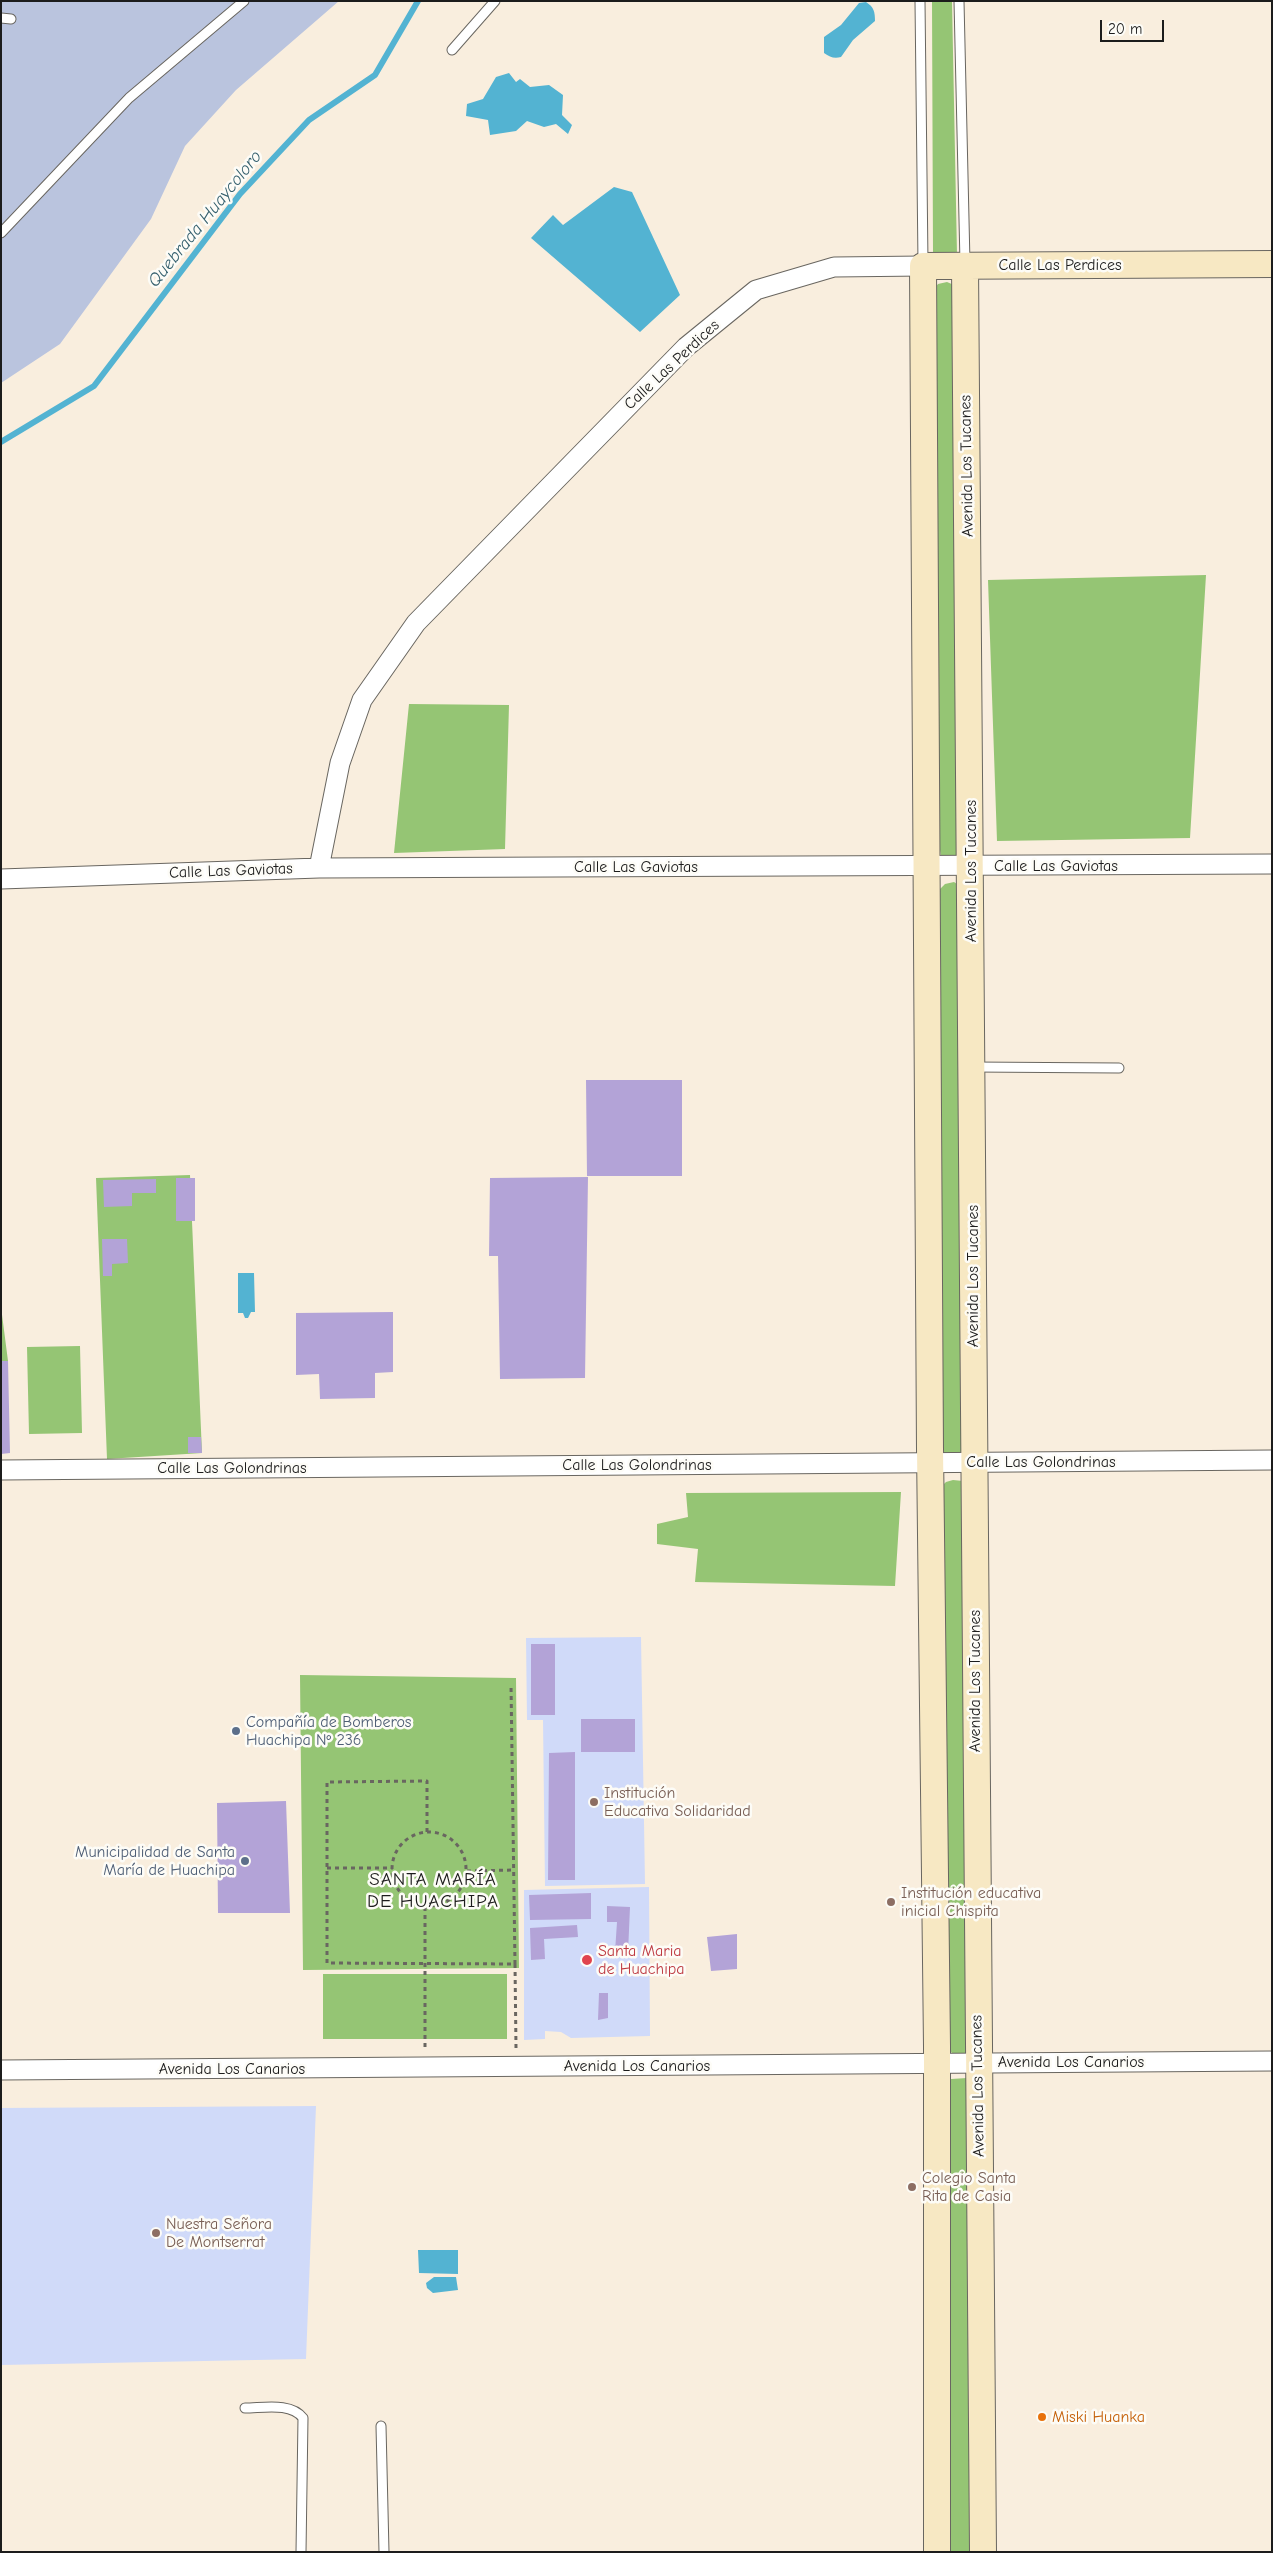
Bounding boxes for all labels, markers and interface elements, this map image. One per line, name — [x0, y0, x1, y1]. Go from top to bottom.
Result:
scale bar — [1103, 10, 1167, 42]
text: 20 m — [1108, 20, 1142, 38]
water label: Quebrada Huaycoloro — [143, 146, 267, 292]
street label: Calle Las Perdices — [998, 255, 1122, 275]
street label: Calle Las Perdices — [620, 316, 724, 414]
street label: Avenida Los Tucanes — [956, 395, 978, 537]
street label: Avenida Los Tucanes — [961, 800, 981, 942]
street label: Calle Las Gaviotas — [994, 856, 1118, 876]
street label: Calle Las Gaviotas — [574, 857, 698, 877]
street label: Calle Las Gaviotas — [169, 859, 293, 883]
street label: Avenida Los Tucanes — [963, 1205, 983, 1347]
street label: Calle Las Golondrinas — [966, 1452, 1116, 1472]
street label: Calle Las Golondrinas — [562, 1455, 712, 1475]
street label: Calle Las Golondrinas — [157, 1458, 307, 1478]
street label: Avenida Los Tucanes — [965, 1610, 985, 1752]
place label: Compañía de Bomberos Huachipa Nº 236 — [246, 1712, 411, 1750]
marker: Compañía de Bomberos Huachipa Nº 236 — [230, 1725, 242, 1737]
place label: Institución Educativa Solidaridad — [604, 1783, 751, 1821]
marker: Institución Educativa Solidaridad — [588, 1796, 600, 1808]
place label: Municipalidad de Santa María de Huachipa — [75, 1842, 235, 1880]
marker: Municipalidad de Santa María de Huachipa — [239, 1855, 251, 1867]
district label: SANTA MARÍA DE HUACHIPA — [366, 1869, 500, 1913]
place label: Institución educativa inicial Chispita — [901, 1883, 1041, 1921]
marker: Institución educativa inicial Chispita — [885, 1896, 897, 1908]
place label: Santa Maria de Huachipa — [598, 1941, 685, 1979]
marker: Santa Maria de Huachipa — [580, 1953, 594, 1967]
street label: Avenida Los Tucanes — [967, 2015, 989, 2157]
street label: Avenida Los Canarios — [998, 2052, 1144, 2072]
street label: Avenida Los Canarios — [564, 2056, 710, 2076]
street label: Avenida Los Canarios — [159, 2059, 305, 2079]
place label: Colegio Santa Rita de Casia — [922, 2168, 1016, 2206]
marker: Colegio Santa Rita de Casia — [906, 2181, 918, 2193]
place label: Nuestra Señora De Montserrat — [166, 2214, 272, 2252]
marker: Nuestra Señora De Montserrat — [150, 2227, 162, 2239]
place label: Miski Huanka — [1052, 2407, 1145, 2427]
marker: Miski Huanka — [1036, 2411, 1048, 2423]

